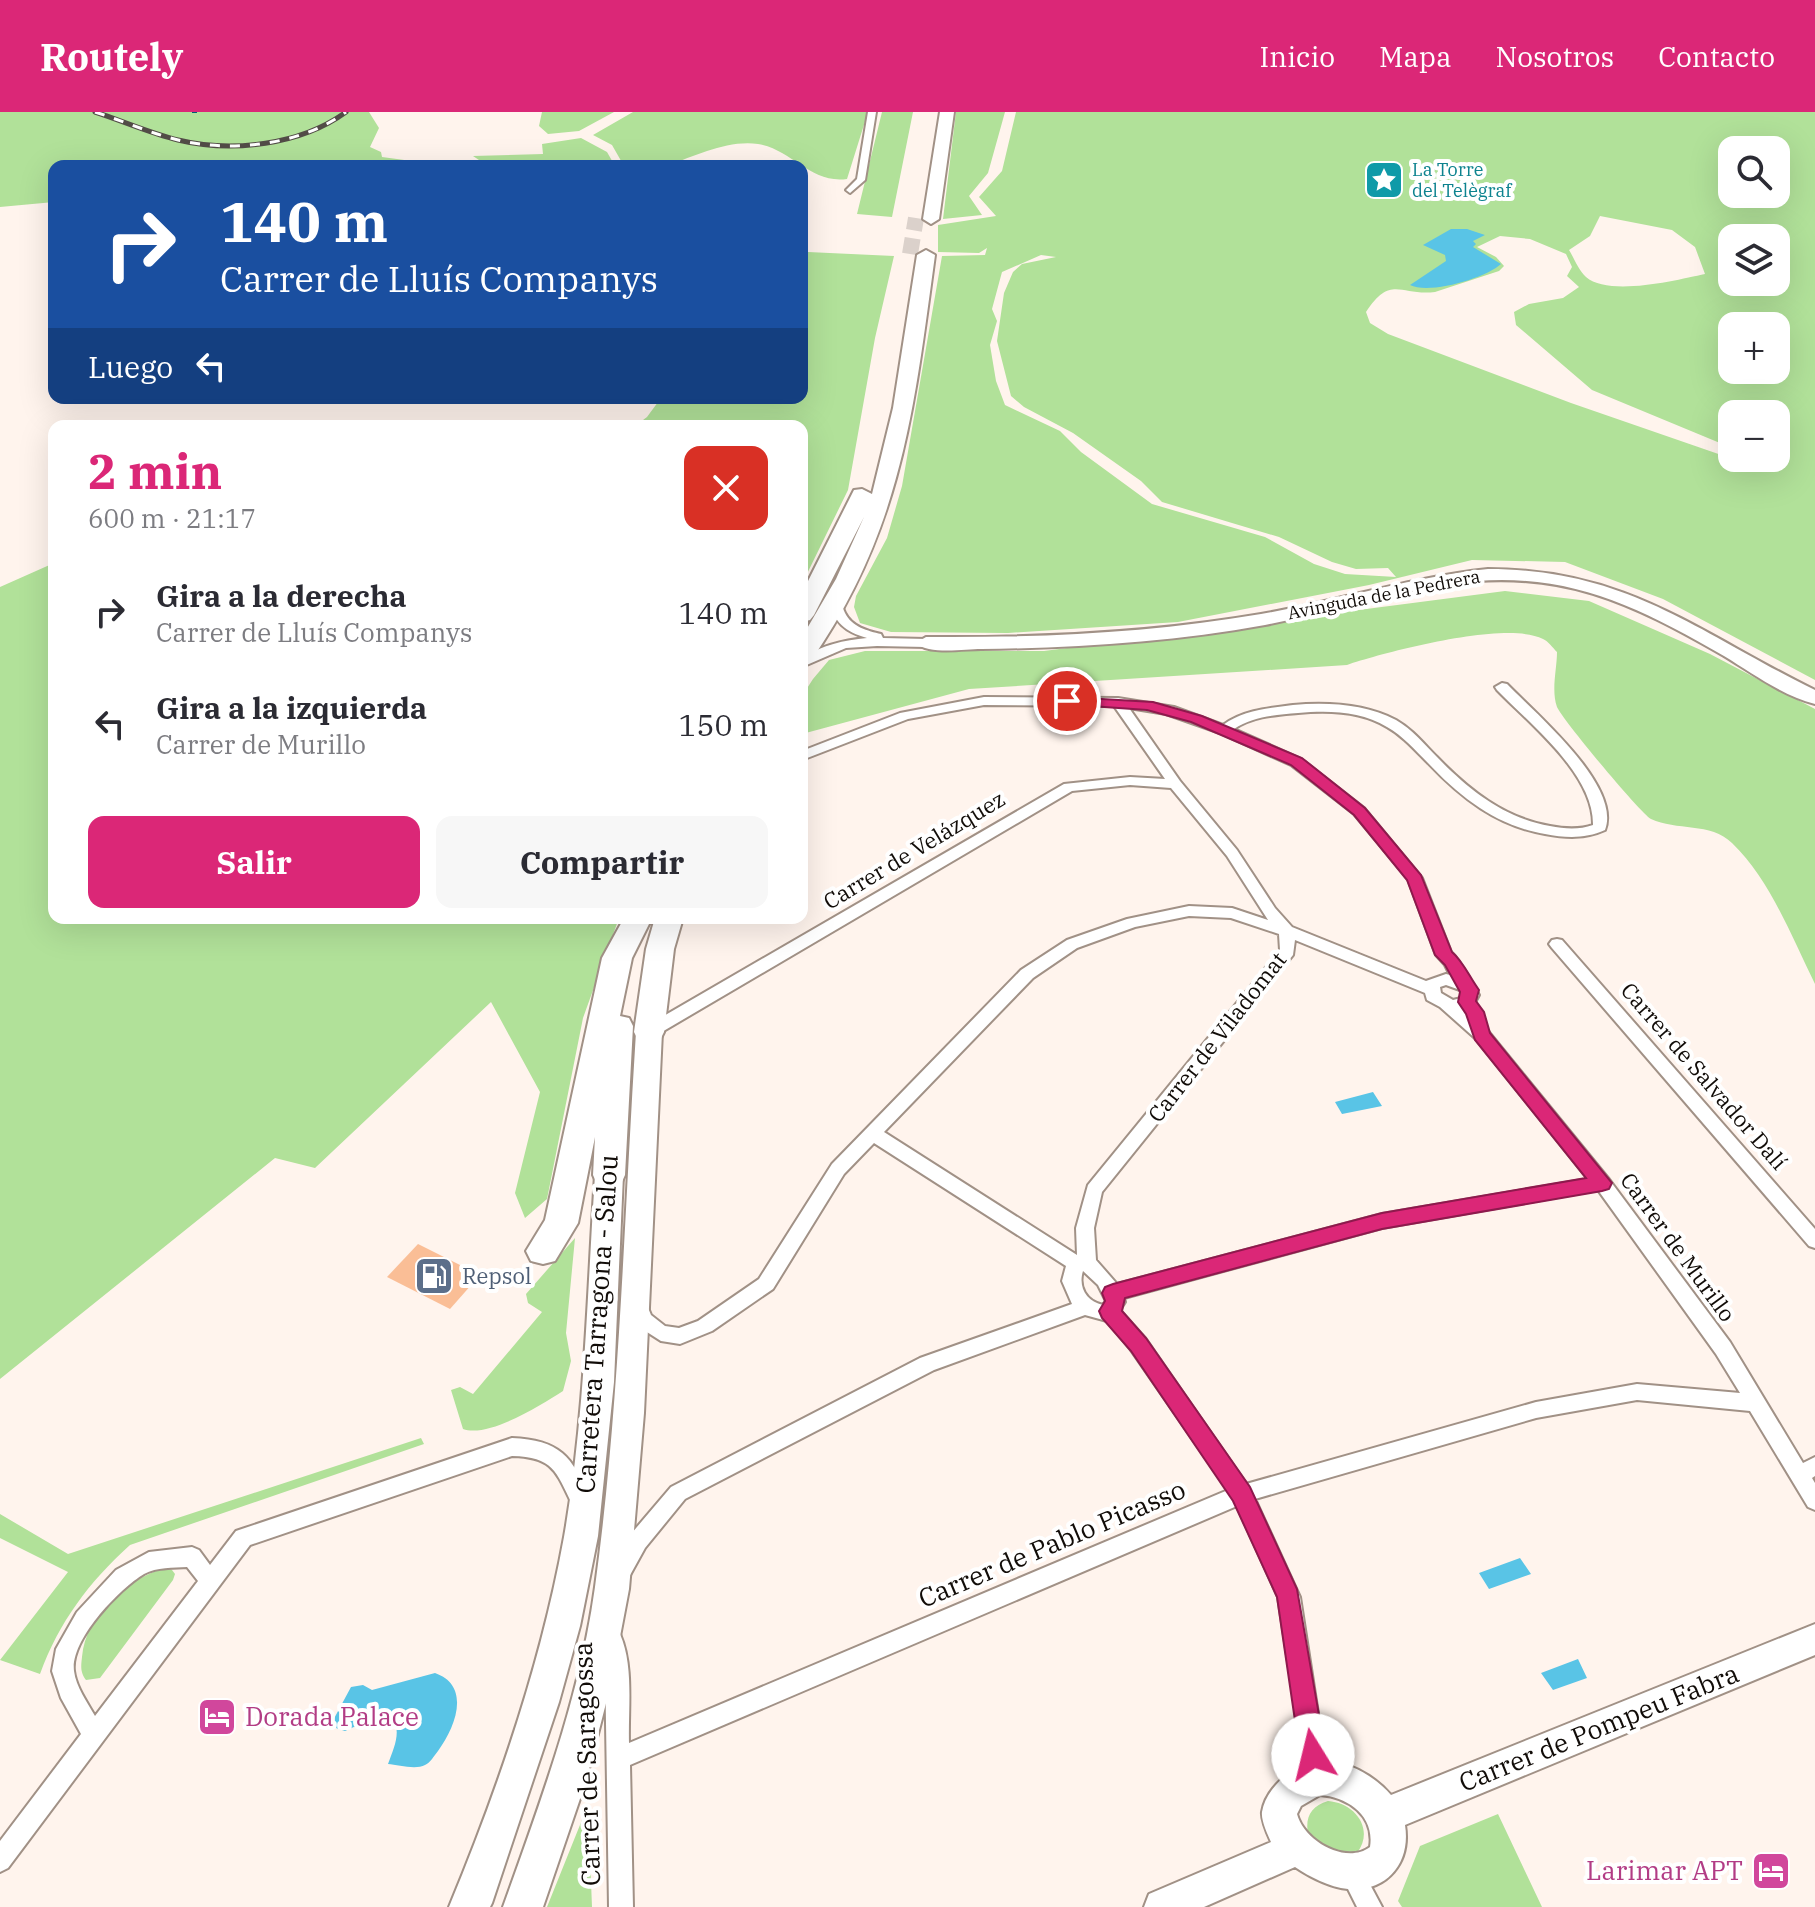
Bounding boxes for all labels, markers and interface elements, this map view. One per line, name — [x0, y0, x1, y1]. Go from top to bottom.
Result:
text: Routely — [40, 32, 183, 81]
text: Inicio — [1260, 38, 1335, 75]
text: Mapa — [1379, 38, 1451, 75]
text: Nosotros — [1495, 38, 1614, 75]
text: Contacto — [1658, 38, 1775, 75]
map controls — [1718, 136, 1790, 472]
button: search — [1718, 136, 1790, 208]
place label: La Torre del Telègraf — [1412, 158, 1513, 202]
place icon: La Torre del Telègraf — [1363, 159, 1405, 201]
text: 140 m — [220, 185, 388, 257]
icon: right — [88, 192, 192, 296]
button: layers — [1718, 224, 1790, 296]
text: Carrer de Lluís Companys — [220, 255, 658, 302]
button: + — [1718, 312, 1790, 384]
icon: left — [189, 344, 233, 388]
text: Luego — [88, 347, 173, 386]
button: − — [1718, 400, 1790, 472]
text: 2 min — [88, 440, 222, 502]
button: close — [684, 446, 768, 530]
text: 600 m · 21:17 — [88, 501, 256, 535]
street label: Avinguda de la Pedrera — [1286, 565, 1482, 624]
text: Gira a la derecha — [156, 576, 407, 615]
icon: right — [88, 590, 132, 634]
text: 140 m — [678, 593, 768, 632]
text: Carrer de Lluís Companys — [156, 615, 472, 649]
pin — [1033, 667, 1101, 735]
icon: arrive — [1045, 679, 1089, 723]
text: Gira a la izquierda — [156, 688, 427, 727]
icon: left — [88, 702, 132, 746]
text: 150 m — [678, 705, 768, 744]
text: Carrer de Murillo — [156, 727, 366, 761]
street label: Carrer de Velázquez — [818, 784, 1010, 915]
button: Salir — [88, 816, 420, 908]
button: Compartir — [436, 816, 768, 908]
street label: Carrer de Viladomat — [1141, 945, 1292, 1128]
street label: Carrer de Salvador Dalí — [1615, 976, 1794, 1175]
street label: Carretera Tarragona - Salou — [567, 1153, 625, 1495]
street label: Carrer de Murillo — [1614, 1166, 1742, 1327]
fuel station icon: Repsol — [413, 1255, 455, 1297]
place label: Repsol — [462, 1261, 531, 1290]
street label: Carrer de Pablo Picasso — [913, 1471, 1190, 1615]
street label: Carrer de Saragossa — [565, 1641, 607, 1887]
street label: Carrer de Pompeu Fabra — [1454, 1655, 1744, 1799]
hotel icon: Dorada Palace — [196, 1696, 238, 1738]
place label: Dorada Palace — [245, 1699, 419, 1733]
position arrow — [1271, 1713, 1355, 1797]
hotel icon: Larimar APT — [1750, 1850, 1792, 1892]
place label: Larimar APT — [1586, 1853, 1743, 1887]

